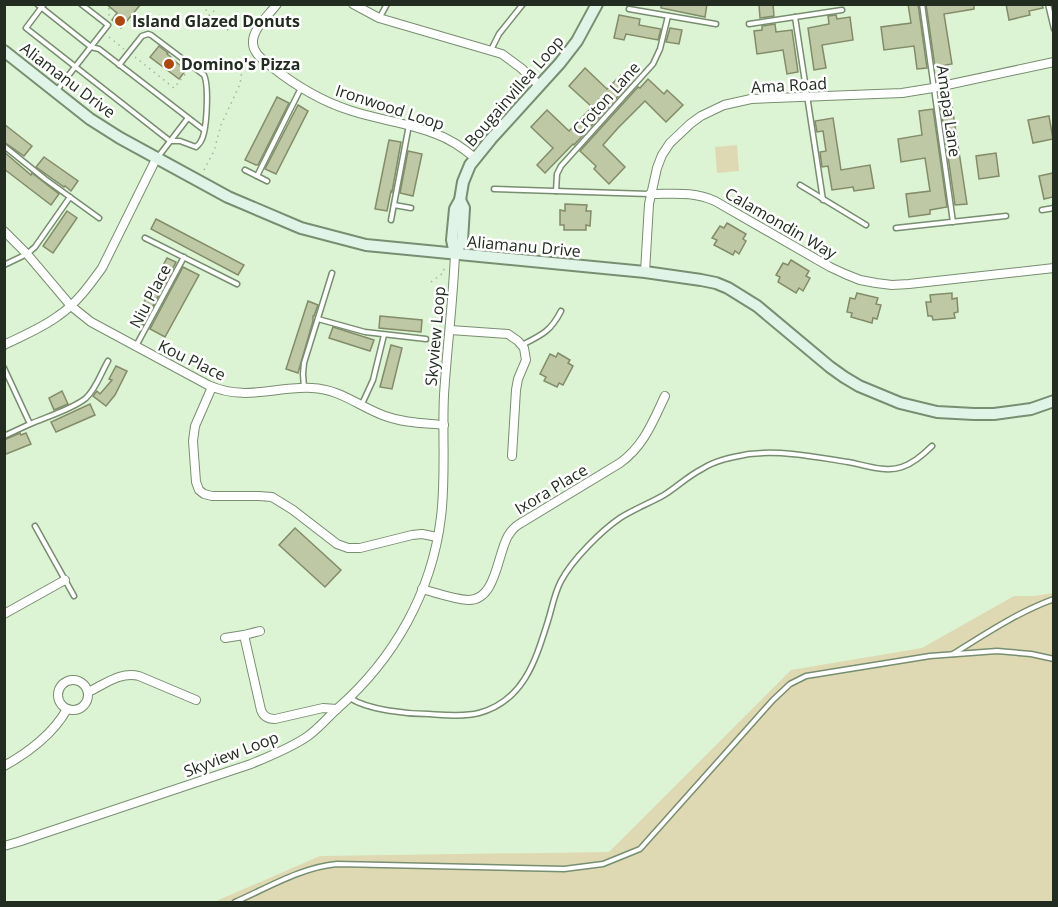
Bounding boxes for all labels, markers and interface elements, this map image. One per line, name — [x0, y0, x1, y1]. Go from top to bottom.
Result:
place label: Island Glazed Donuts — [132, 10, 300, 32]
marker: Island Glazed Donuts — [113, 14, 127, 28]
street label: Bougainvillea Loop — [460, 31, 568, 151]
street label: Aliamanu Drive — [16, 37, 120, 123]
place label: Domino's Pizza — [181, 53, 300, 75]
marker: Domino's Pizza — [162, 57, 176, 71]
street label: Croton Lane — [567, 57, 645, 139]
street label: Amapa Lane — [932, 64, 966, 158]
street label: Ama Road — [750, 72, 828, 98]
street label: Ironwood Loop — [333, 79, 447, 135]
street label: Calamondin Way — [721, 182, 842, 264]
street label: Aliamanu Drive — [466, 230, 582, 262]
street label: Niu Place — [124, 260, 176, 332]
street label: Skyview Loop — [420, 285, 450, 387]
street label: Kou Place — [155, 334, 229, 386]
street label: Ixora Place — [511, 459, 592, 519]
street label: Skyview Loop — [180, 726, 282, 782]

